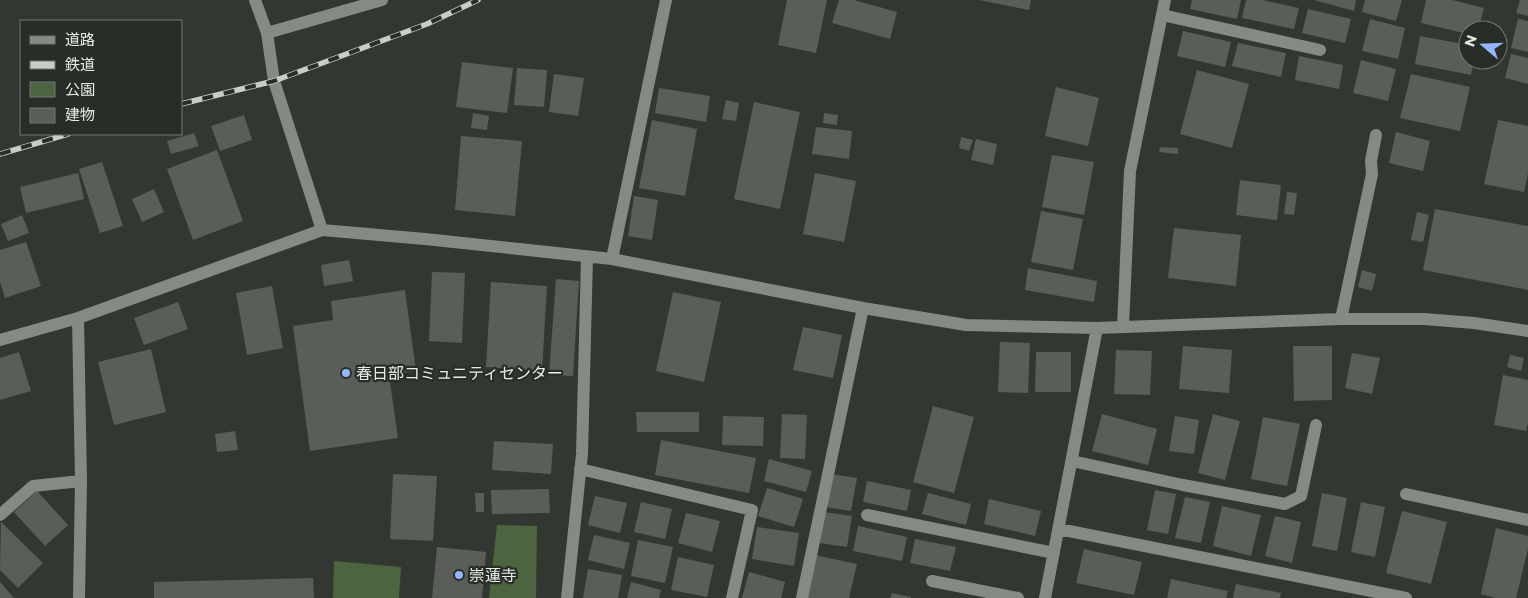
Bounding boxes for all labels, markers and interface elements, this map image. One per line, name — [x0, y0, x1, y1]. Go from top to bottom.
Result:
legend — [20, 20, 182, 135]
north arrow — [1458, 20, 1508, 70]
text: 道路 — [65, 30, 95, 49]
text: N — [1460, 32, 1481, 49]
text: 鉄道 — [65, 55, 95, 74]
text: 公園 — [65, 80, 95, 99]
text: 建物 — [65, 105, 95, 124]
place label: 春日部コミュニティセンター — [356, 364, 563, 383]
marker: 春日部コミュニティセンター — [340, 367, 352, 379]
place label: 崇蓮寺 — [469, 566, 517, 585]
marker: 崇蓮寺 — [453, 569, 465, 581]

